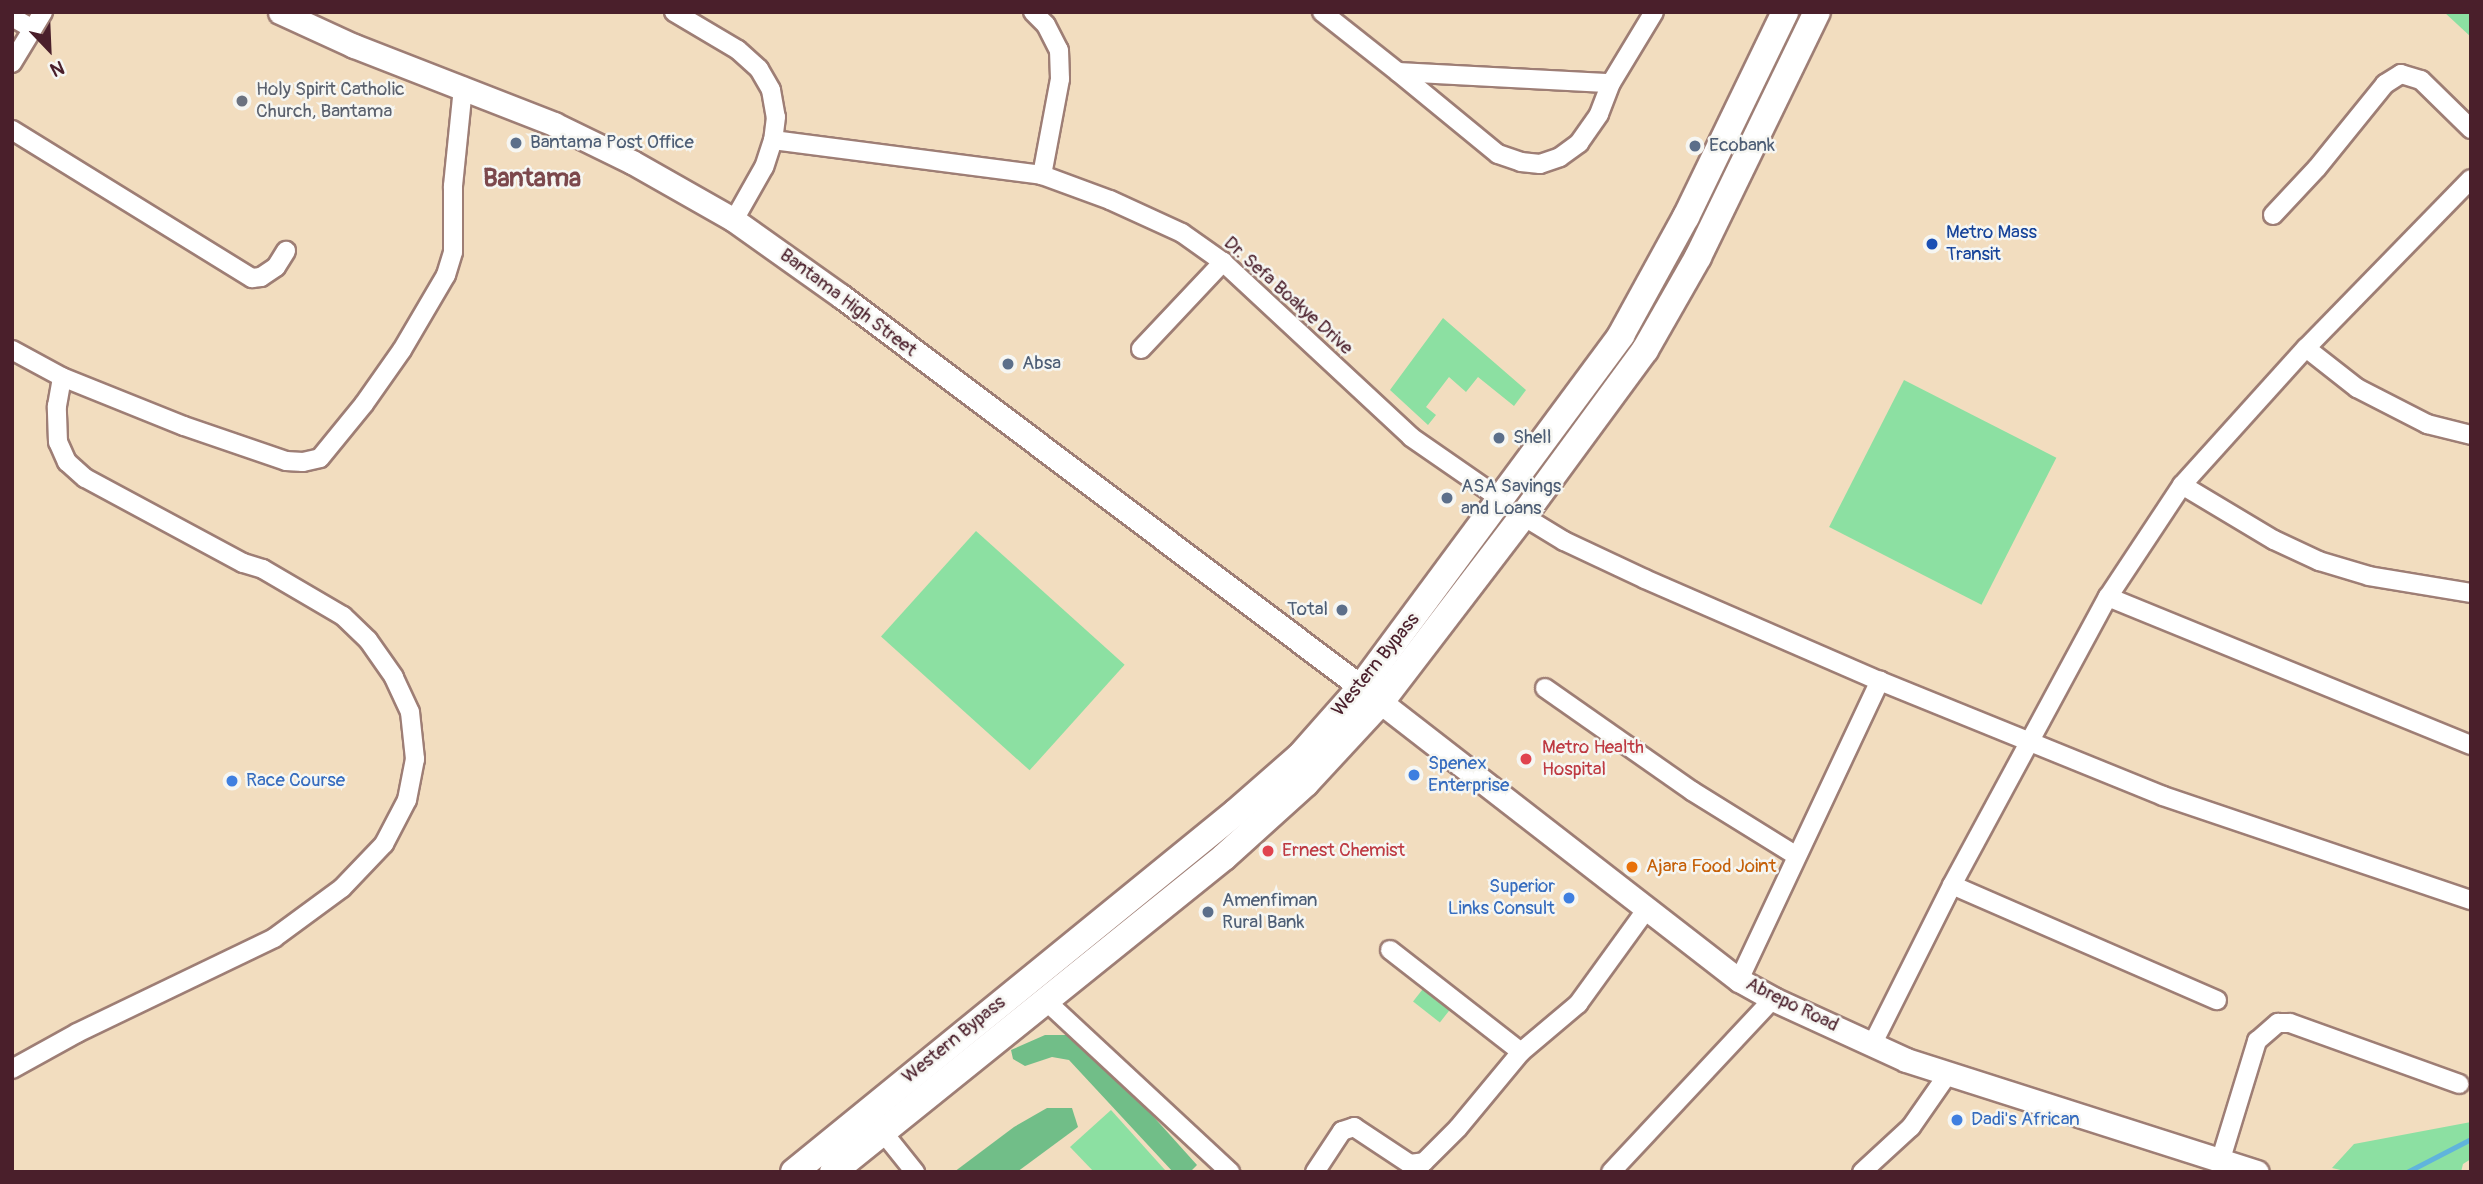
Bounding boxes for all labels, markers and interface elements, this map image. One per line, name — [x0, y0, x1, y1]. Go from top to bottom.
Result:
north arrow — [14, 14, 84, 84]
text: N — [47, 55, 68, 82]
place label: Holy Spirit Catholic Church, Bantama — [256, 79, 405, 123]
marker: Holy Spirit Catholic Church, Bantama — [234, 93, 250, 109]
place label: Bantama Post Office — [530, 132, 694, 154]
marker: Bantama Post Office — [508, 135, 524, 151]
place label: Ecobank — [1709, 135, 1775, 157]
marker: Ecobank — [1687, 138, 1703, 154]
district label: Bantama — [483, 163, 581, 195]
place label: Metro Mass Transit — [1946, 222, 2037, 266]
street label: Dr. Sefa Boakye Drive — [1219, 232, 1357, 360]
marker: Metro Mass Transit — [1924, 236, 1940, 252]
street label: Bantama High Street — [775, 244, 921, 362]
place label: Absa — [1022, 353, 1061, 375]
marker: Absa — [1000, 356, 1016, 372]
place label: Shell — [1513, 427, 1551, 449]
marker: Shell — [1491, 430, 1507, 446]
place label: ASA Savings and Loans — [1461, 476, 1561, 520]
marker: ASA Savings and Loans — [1439, 490, 1455, 506]
place label: Total — [1287, 599, 1328, 621]
marker: Total — [1334, 602, 1350, 618]
street label: Western Bypass — [1327, 609, 1425, 721]
place label: Metro Health Hospital — [1542, 737, 1644, 781]
marker: Metro Health Hospital — [1516, 749, 1536, 769]
place label: Spenex Enterprise — [1428, 753, 1509, 797]
marker: Spenex Enterprise — [1406, 767, 1422, 783]
place label: Race Course — [246, 770, 345, 792]
marker: Race Course — [224, 773, 240, 789]
place label: Ernest Chemist — [1282, 840, 1405, 862]
marker: Ernest Chemist — [1260, 843, 1276, 859]
place label: Ajara Food Joint — [1646, 856, 1776, 878]
marker: Ajara Food Joint — [1624, 859, 1640, 875]
place label: Superior Links Consult — [1448, 876, 1555, 920]
place label: Amenfiman Rural Bank — [1222, 890, 1318, 934]
marker: Superior Links Consult — [1561, 890, 1577, 906]
marker: Amenfiman Rural Bank — [1200, 904, 1216, 920]
street label: Abrepo Road — [1742, 973, 1842, 1037]
street label: Western Bypass — [898, 991, 1010, 1089]
place label: Dadi's African — [1971, 1109, 2080, 1131]
marker: Dadi's African — [1949, 1112, 1965, 1128]

